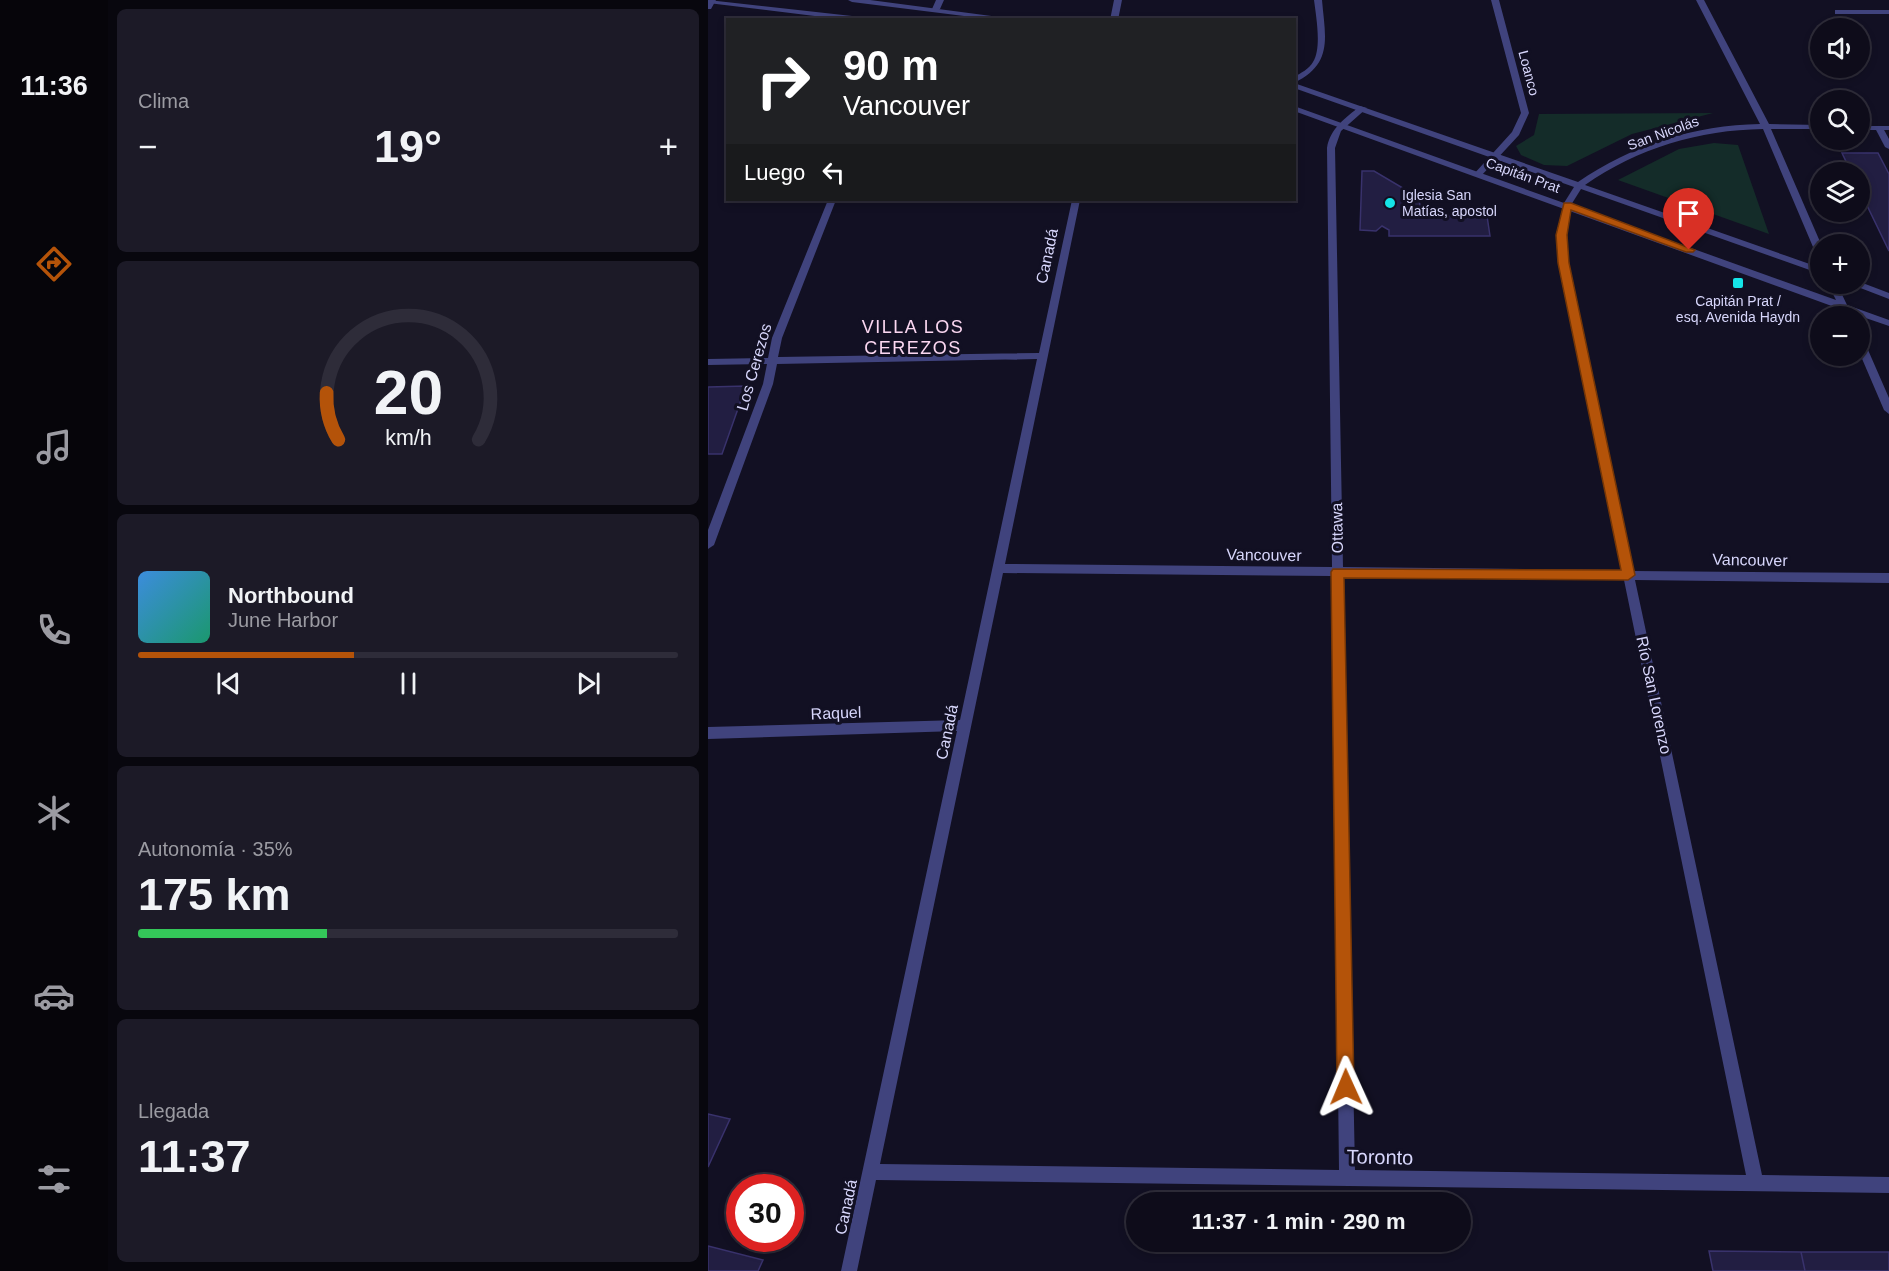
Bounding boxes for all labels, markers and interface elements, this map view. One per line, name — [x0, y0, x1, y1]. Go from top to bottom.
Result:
map controls — [1810, 18, 1870, 366]
button: sound — [1810, 18, 1870, 78]
icon: right — [744, 42, 822, 120]
text: 90 m — [843, 42, 939, 89]
street label: Loanco — [1515, 49, 1543, 97]
text: 11:36 — [20, 71, 88, 101]
text: Clima — [138, 90, 189, 112]
button: search — [1810, 90, 1870, 150]
text: Vancouver — [843, 91, 970, 121]
street label: San Nicolás — [1625, 113, 1701, 153]
text: 19° — [374, 121, 442, 172]
text: − — [138, 128, 157, 165]
text: + — [659, 128, 678, 165]
street label: Capitán Prat — [1484, 154, 1562, 196]
icon: left — [817, 156, 850, 189]
text: Luego — [744, 160, 805, 185]
button: layers — [1810, 162, 1870, 222]
place label: Iglesia San Matías, apostol — [1402, 187, 1497, 219]
pin — [1663, 188, 1714, 250]
marker: Iglesia San Matías, apostol — [1383, 196, 1397, 210]
icon: arrive — [1672, 197, 1705, 230]
street label: Canadá — [1033, 227, 1061, 285]
button: + — [1810, 234, 1870, 294]
icon: directions — [33, 243, 75, 285]
marker: Capitán Prat / esq. Avenida Haydn — [1731, 276, 1745, 290]
place label: Capitán Prat / esq. Avenida Haydn — [1676, 293, 1800, 325]
button: − — [1810, 306, 1870, 366]
district label: VILLA LOS CEREZOS — [862, 317, 964, 358]
street label: Los Cerezos — [733, 321, 775, 413]
text: 20 — [373, 358, 443, 427]
icon: music — [33, 426, 75, 468]
text: km/h — [385, 427, 431, 451]
street label: Ottawa — [1328, 502, 1346, 553]
street label: Vancouver — [1226, 546, 1302, 564]
street label: Vancouver — [1712, 551, 1788, 569]
text: Northbound — [228, 583, 354, 608]
icon: phone — [33, 609, 75, 651]
text: June Harbor — [228, 609, 338, 631]
street label: Río San Lorenzo — [1633, 635, 1675, 756]
icon: previous — [212, 667, 245, 700]
icon: pause — [392, 667, 425, 700]
icon: next — [572, 667, 605, 700]
street label: Canadá — [933, 703, 961, 761]
street label: Raquel — [810, 704, 862, 722]
icon: climate — [33, 792, 75, 834]
text: Autonomía · 35% — [138, 838, 293, 860]
text: 175 km — [138, 869, 291, 920]
icon: car — [33, 975, 75, 1017]
position arrow — [1314, 1055, 1378, 1119]
text: Llegada — [138, 1100, 209, 1122]
text: 11:37 — [138, 1131, 251, 1182]
street label: Toronto — [1346, 1145, 1414, 1169]
icon: filters — [33, 1158, 75, 1200]
speed limit sign: 30 — [726, 1174, 804, 1252]
street label: Canadá — [832, 1178, 860, 1236]
text: 11:37 · 1 min · 290 m — [1192, 1209, 1406, 1234]

